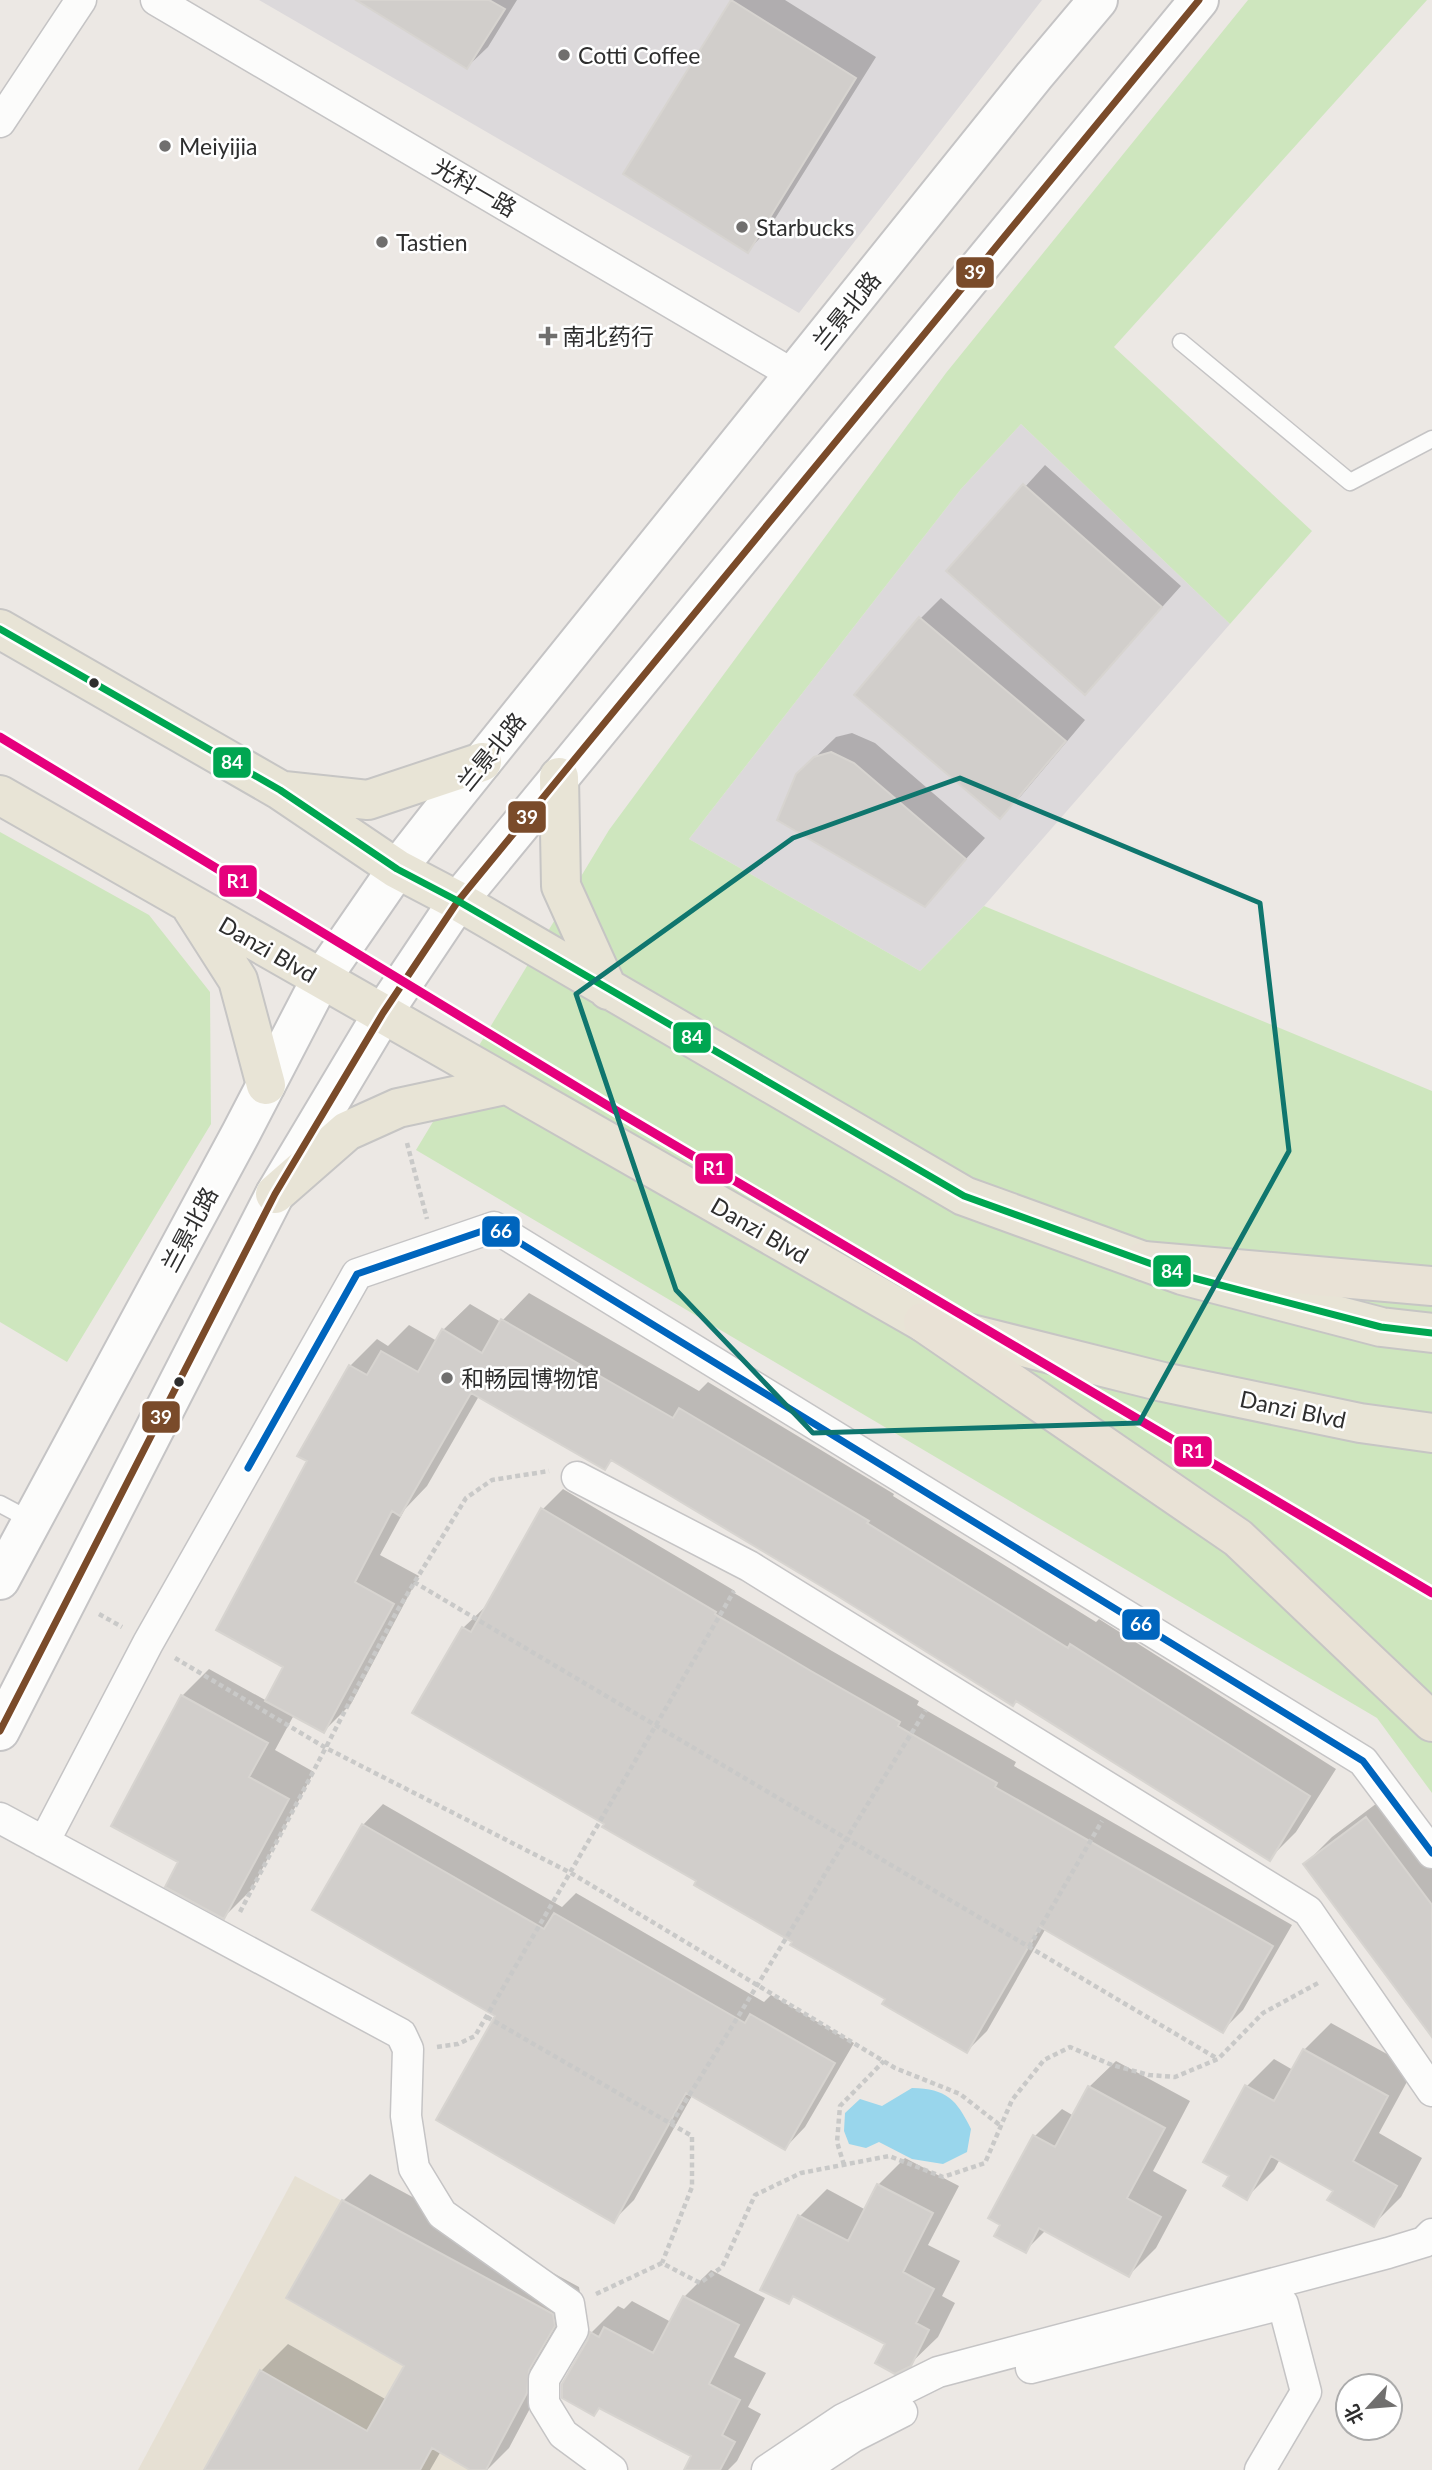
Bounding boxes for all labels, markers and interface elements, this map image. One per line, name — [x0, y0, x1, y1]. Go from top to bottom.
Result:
place label: Cotti Coffee — [578, 41, 700, 69]
marker: Cotti Coffee — [556, 47, 572, 63]
place label: Meiyijia — [179, 132, 258, 160]
marker: Meiyijia — [157, 138, 173, 154]
street label: 光科一路 — [428, 152, 522, 222]
place label: Starbucks — [756, 213, 854, 241]
marker: Starbucks — [734, 219, 750, 235]
place label: Tastien — [396, 228, 468, 256]
marker: Tastien — [374, 234, 390, 250]
line badge: 39 — [955, 256, 995, 289]
text: 39 — [964, 260, 986, 283]
street label: 兰景北路 — [806, 265, 886, 355]
place label: 南北药行 — [562, 322, 654, 350]
marker: 南北药行 — [540, 328, 556, 344]
unlabelled marker — [87, 676, 101, 690]
street label: 兰景北路 — [451, 706, 531, 796]
line badge: 84 — [212, 746, 252, 779]
text: 84 — [221, 750, 243, 773]
line badge: 39 — [507, 800, 547, 834]
text: 39 — [516, 805, 538, 828]
line badge: R1 — [218, 864, 258, 898]
text: R1 — [226, 869, 250, 892]
street label: Danzi Blvd — [214, 910, 322, 988]
line badge: 84 — [672, 1021, 712, 1054]
text: 84 — [681, 1025, 703, 1048]
line badge: R1 — [694, 1152, 734, 1185]
text: R1 — [702, 1156, 726, 1179]
street label: 兰景北路 — [155, 1182, 223, 1276]
street label: Danzi Blvd — [706, 1191, 814, 1269]
line badge: 66 — [481, 1215, 521, 1248]
text: 66 — [490, 1219, 512, 1242]
line badge: 84 — [1152, 1254, 1192, 1288]
text: 84 — [1161, 1259, 1183, 1282]
place label: 和畅园博物馆 — [461, 1364, 599, 1392]
marker: 和畅园博物馆 — [439, 1370, 455, 1386]
unlabelled marker — [172, 1375, 186, 1389]
street label: Danzi Blvd — [1237, 1384, 1349, 1434]
line badge: 39 — [141, 1400, 181, 1434]
text: 39 — [150, 1405, 172, 1428]
line badge: R1 — [1173, 1435, 1213, 1468]
text: R1 — [1181, 1439, 1205, 1462]
line badge: 66 — [1121, 1608, 1161, 1641]
text: 66 — [1130, 1612, 1152, 1635]
north arrow — [1334, 2372, 1404, 2442]
text: 北 — [1339, 2401, 1368, 2428]

